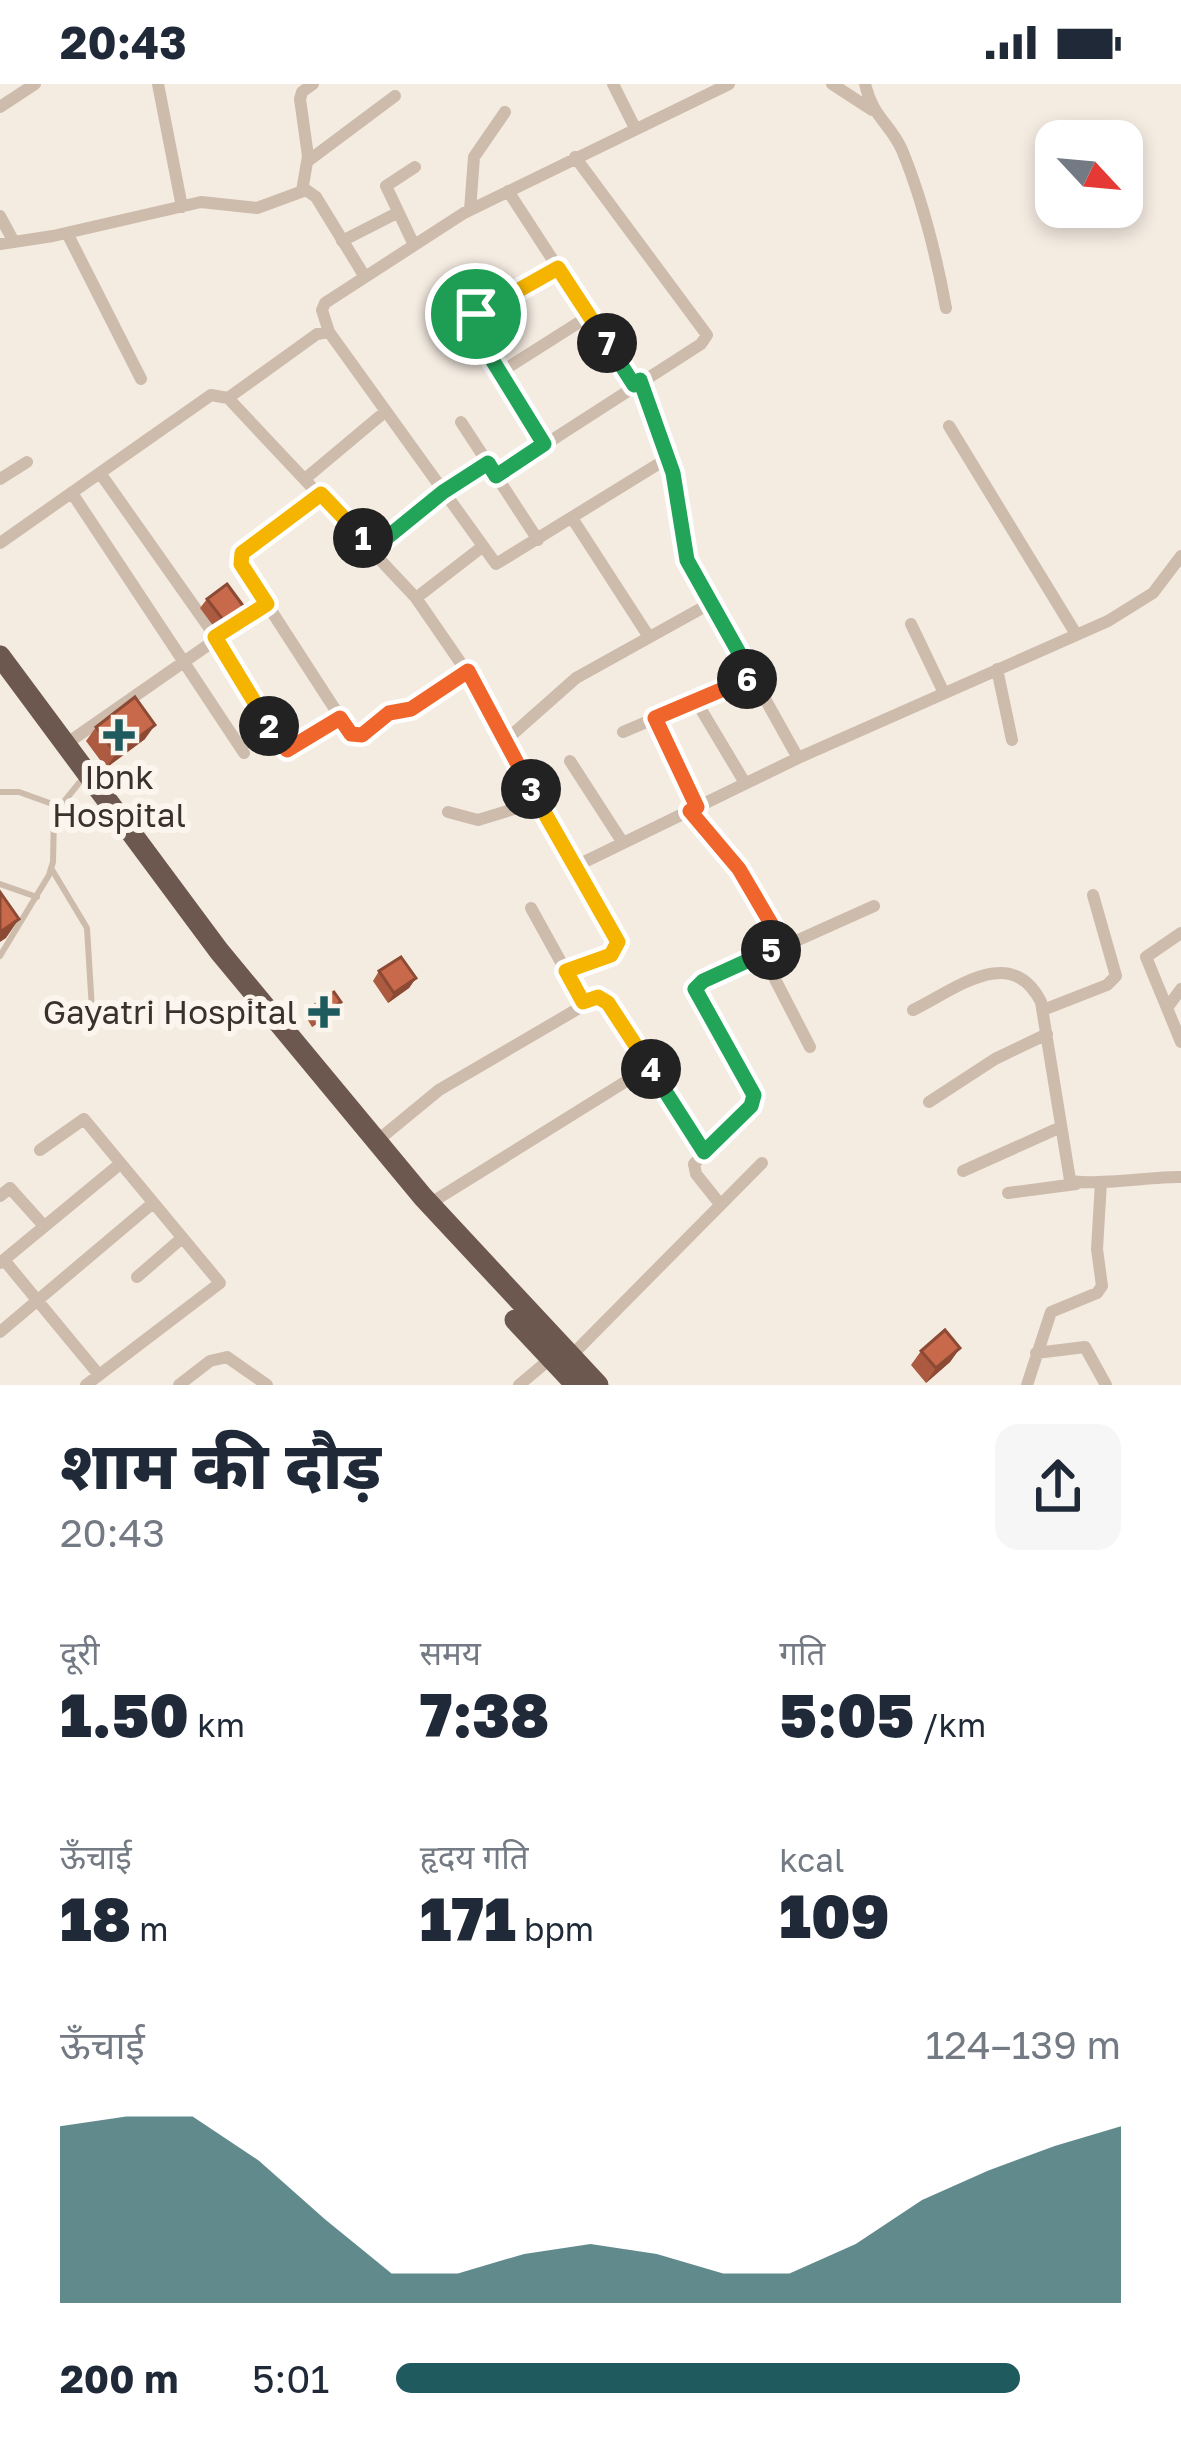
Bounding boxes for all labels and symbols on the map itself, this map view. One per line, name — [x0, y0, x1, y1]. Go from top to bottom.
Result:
north arrow — [1035, 120, 1143, 228]
pin — [425, 263, 527, 365]
pin: 7 — [577, 313, 637, 373]
pin: 1 — [333, 508, 393, 568]
pin: 6 — [717, 649, 777, 709]
pin: 2 — [239, 696, 299, 756]
marker: Ibnk Hospital — [103, 719, 135, 751]
place label: Ibnk Hospital — [52, 757, 186, 834]
pin: 3 — [501, 759, 561, 819]
pin: 5 — [741, 920, 801, 980]
place label: Gayatri Hospital — [43, 992, 297, 1031]
marker: Gayatri Hospital — [308, 996, 340, 1028]
pin: 4 — [621, 1039, 681, 1099]

